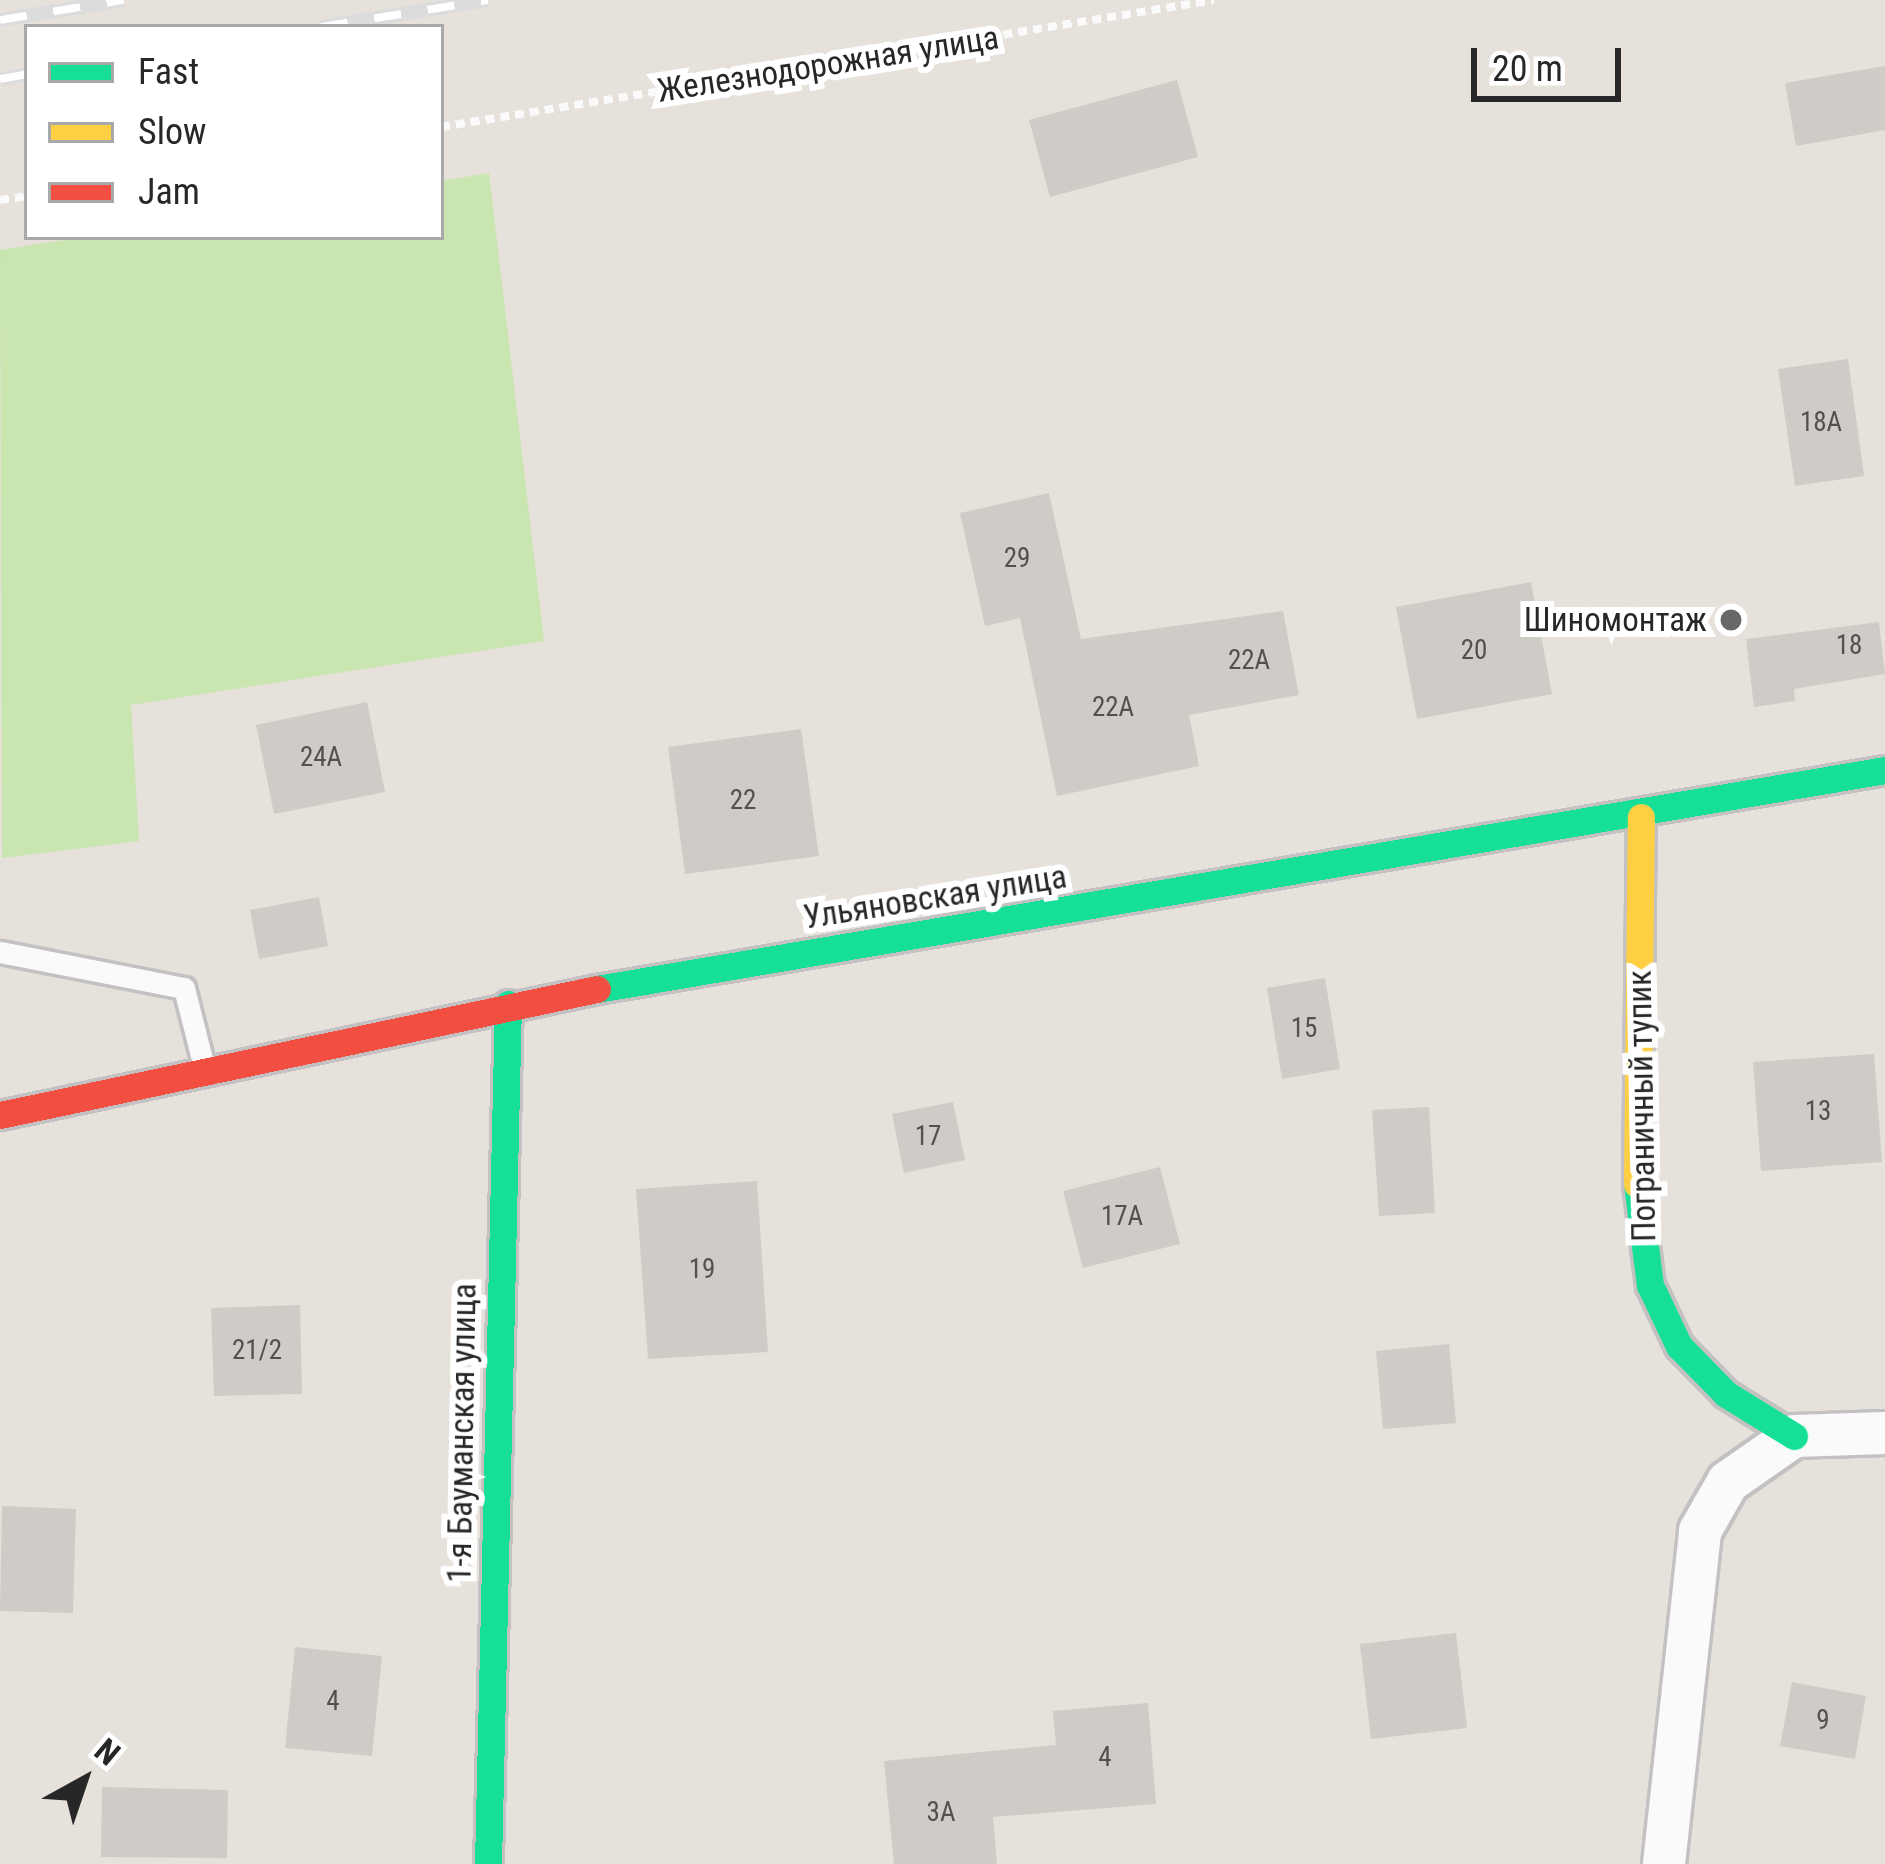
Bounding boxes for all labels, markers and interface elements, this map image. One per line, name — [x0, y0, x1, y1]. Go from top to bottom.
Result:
street label: Железнодорожная улица — [655, 17, 1001, 111]
legend — [24, 24, 444, 240]
scale bar — [1477, 24, 1627, 98]
text: 20 m — [1492, 48, 1563, 90]
text: Fast — [138, 51, 199, 93]
text: Slow — [138, 111, 206, 153]
text: Jam — [138, 171, 200, 213]
house number: 18А — [1800, 407, 1842, 439]
house number: 29 — [1004, 543, 1030, 575]
place label: Шиномонтаж — [1524, 600, 1707, 640]
marker: Шиномонтаж — [1718, 607, 1744, 633]
house number: 18 — [1836, 630, 1862, 662]
house number: 20 — [1461, 635, 1487, 667]
house number: 22А — [1228, 645, 1270, 677]
house number: 22А — [1092, 692, 1134, 724]
house number: 24А — [300, 742, 342, 774]
house number: 22 — [730, 785, 756, 817]
street label: Ульяновская улица — [801, 857, 1069, 937]
street label: Пограничный тупик — [1620, 970, 1664, 1242]
house number: 15 — [1291, 1013, 1317, 1045]
house number: 13 — [1805, 1096, 1831, 1128]
house number: 17 — [915, 1121, 941, 1153]
house number: 17А — [1101, 1201, 1143, 1233]
house number: 19 — [689, 1254, 715, 1286]
street label: 1-я Бауманская улица — [440, 1283, 484, 1583]
house number: 21/2 — [232, 1335, 282, 1367]
house number: 4 — [326, 1686, 340, 1718]
house number: 9 — [1816, 1705, 1830, 1737]
north arrow — [24, 1720, 144, 1840]
text: N — [87, 1731, 128, 1773]
house number: 4 — [1098, 1742, 1112, 1774]
house number: 3А — [927, 1797, 955, 1829]

